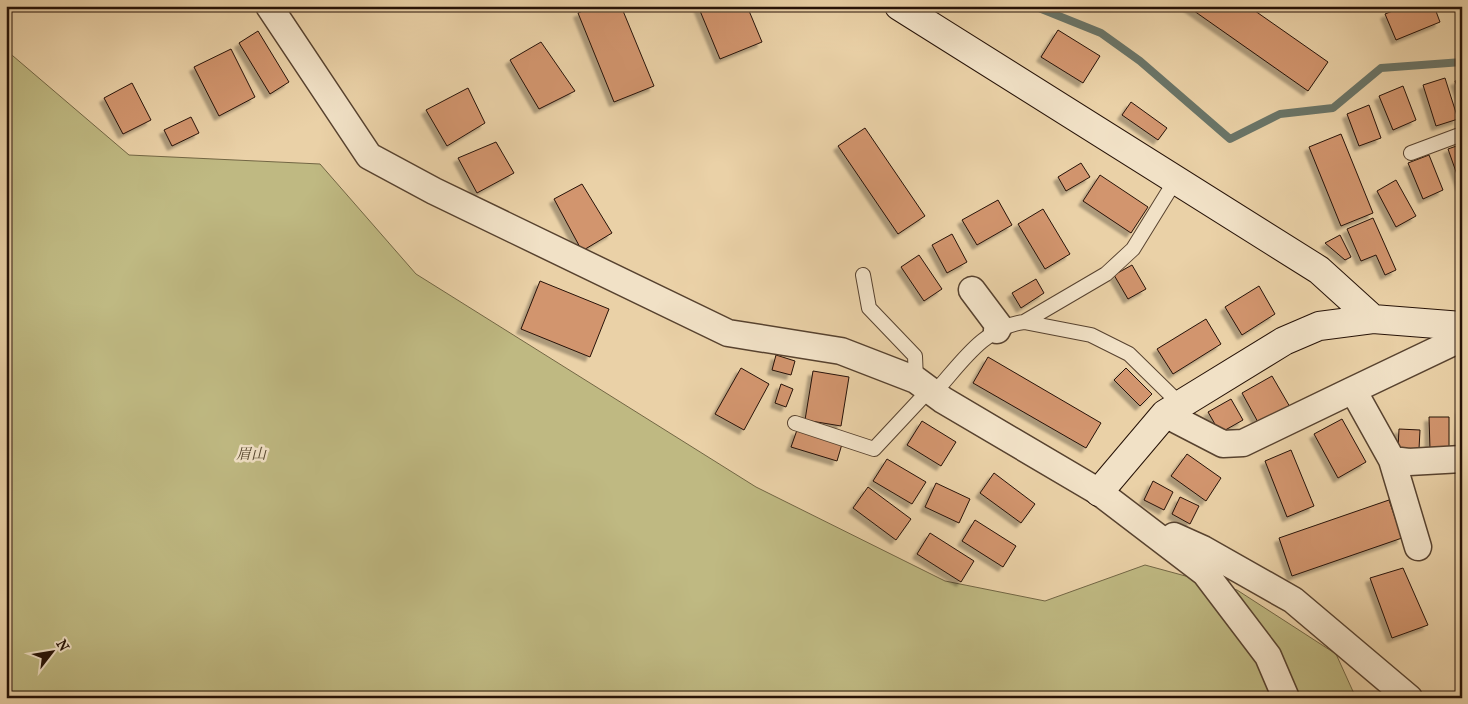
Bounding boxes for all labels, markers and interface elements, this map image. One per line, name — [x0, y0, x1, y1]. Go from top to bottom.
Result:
park label: 眉山 — [236, 445, 267, 463]
north arrow — [28, 626, 78, 676]
text: N — [53, 637, 73, 655]

